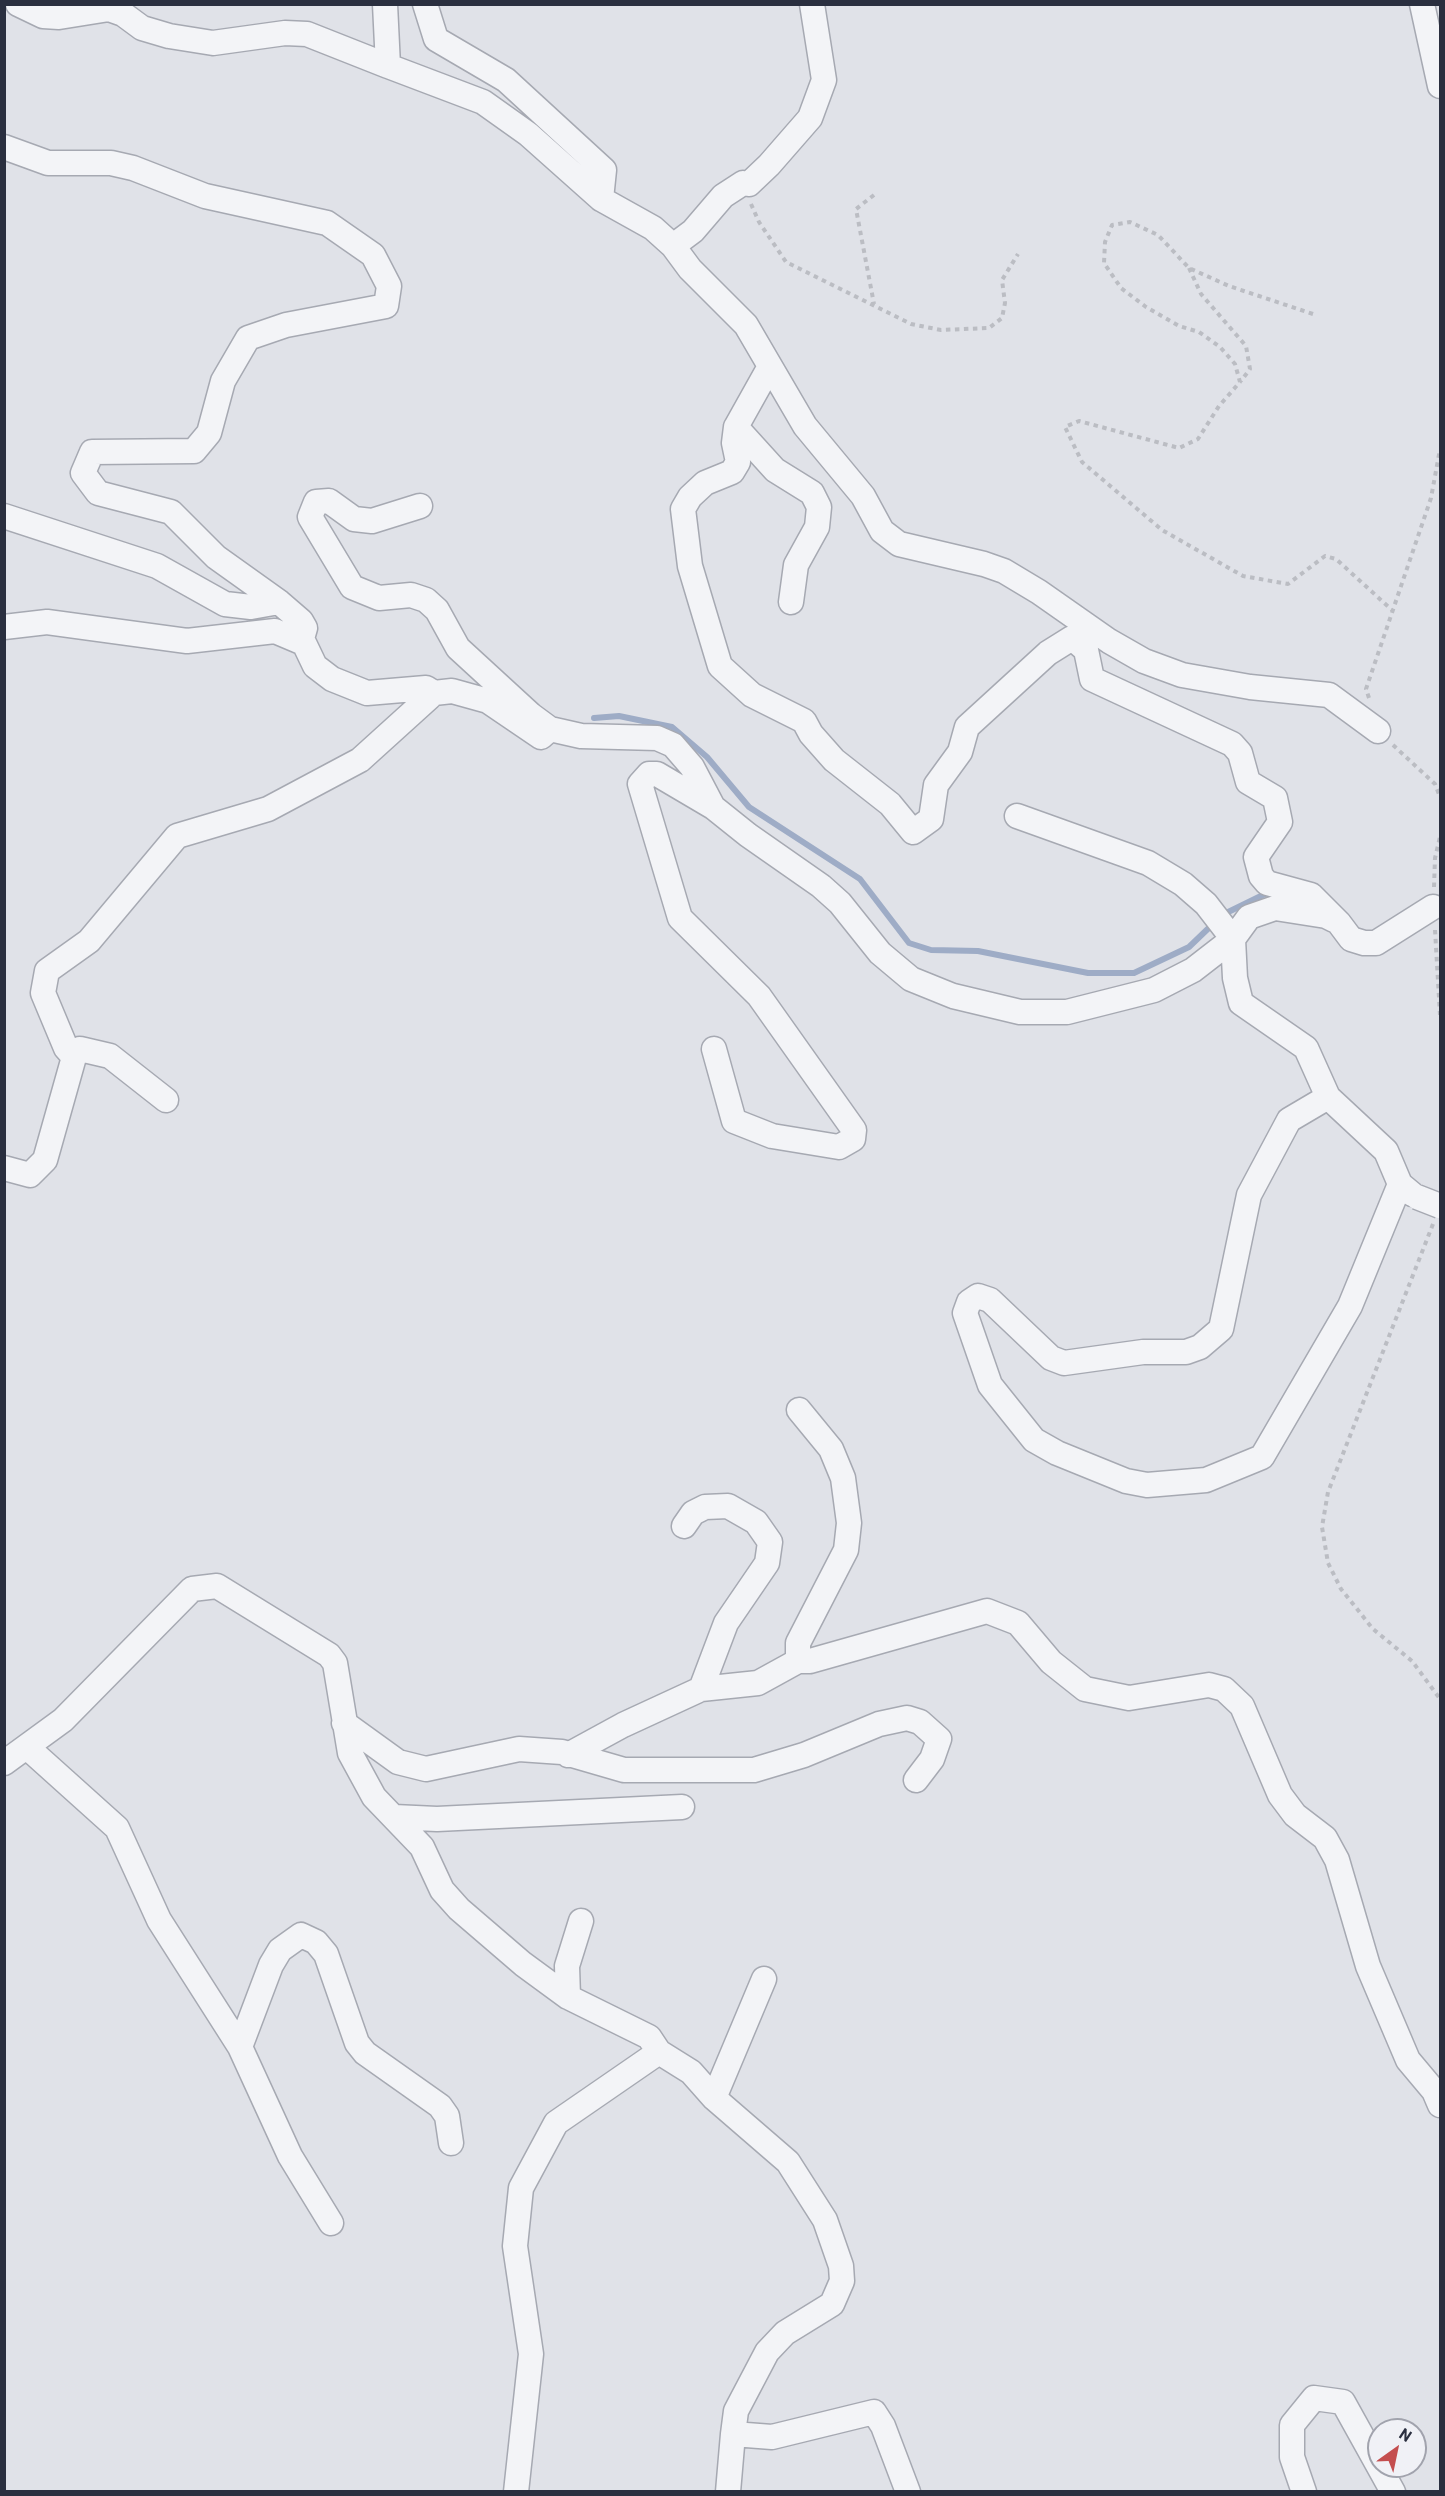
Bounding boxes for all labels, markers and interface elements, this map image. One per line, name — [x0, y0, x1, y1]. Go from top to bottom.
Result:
north arrow — [1367, 2418, 1427, 2478]
text: N — [1396, 2423, 1416, 2445]

